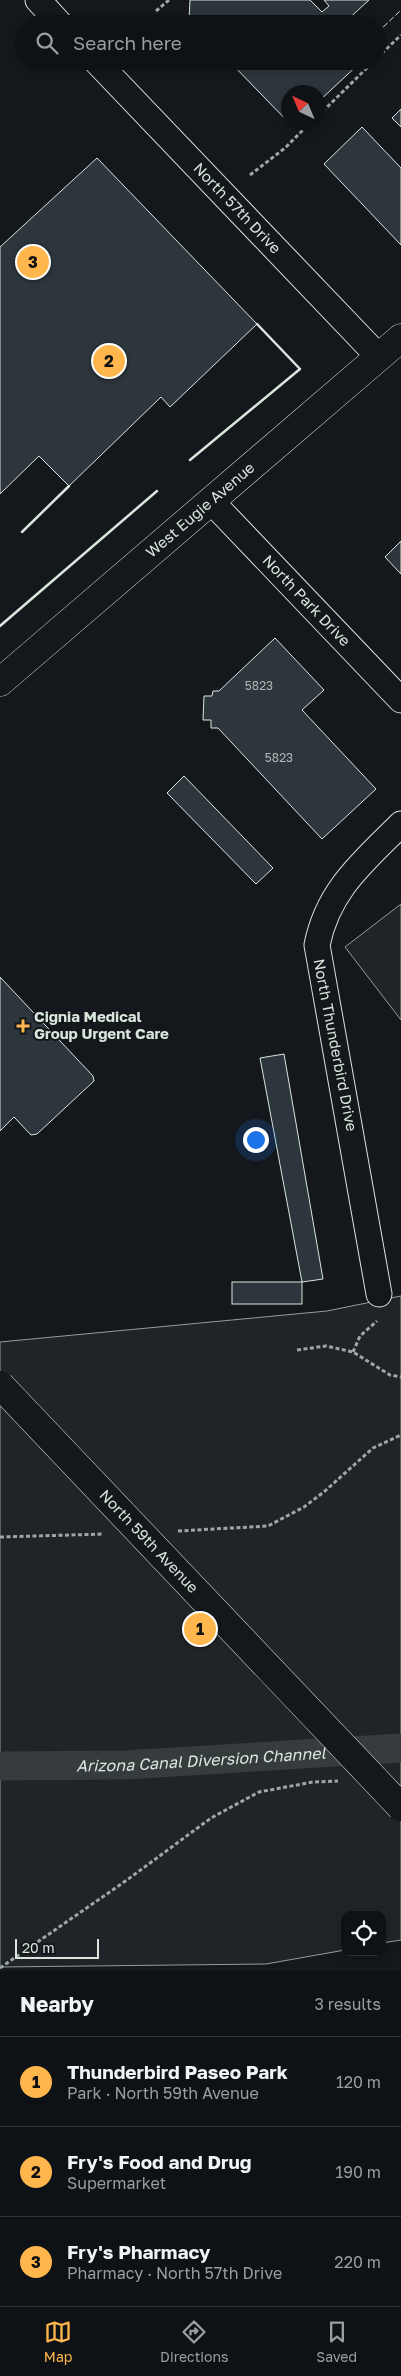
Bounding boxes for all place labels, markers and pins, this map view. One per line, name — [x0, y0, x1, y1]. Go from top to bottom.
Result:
pin: 3 — [17, 243, 49, 281]
pin: 2 — [93, 342, 125, 380]
place label: Cignia Medical Group Urgent Care — [34, 1007, 169, 1042]
marker: Cignia Medical Group Urgent Care — [16, 1019, 30, 1033]
pin: 1 — [184, 1610, 216, 1648]

